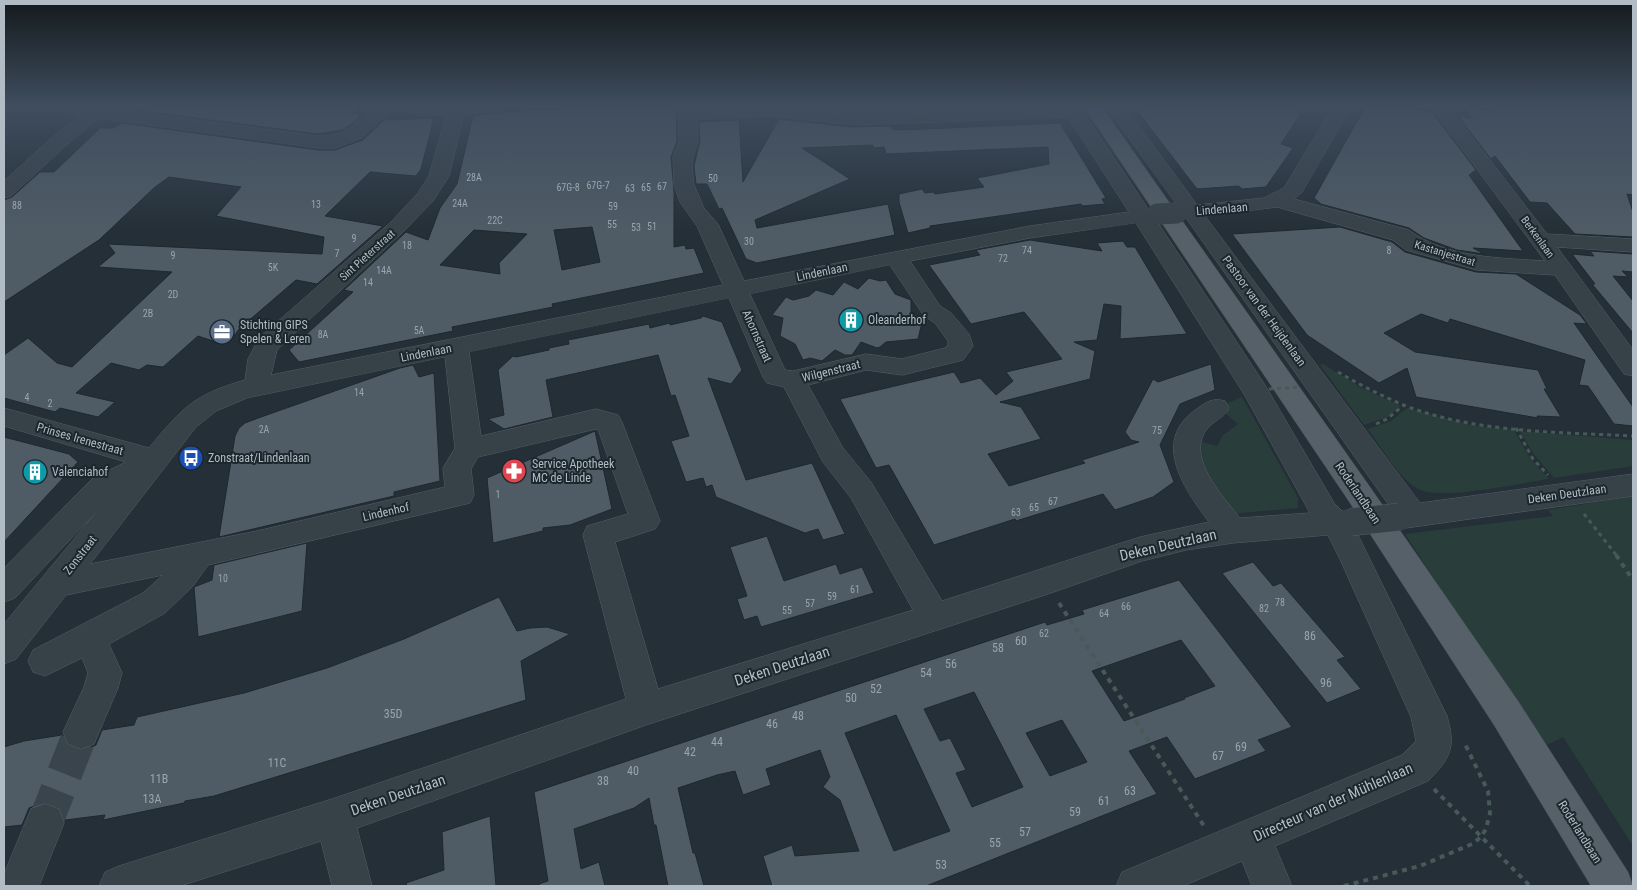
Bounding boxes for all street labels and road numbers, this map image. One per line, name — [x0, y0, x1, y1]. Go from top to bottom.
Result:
street label: Lindenlaan — [1196, 200, 1249, 218]
street label: Berkenlaan — [1518, 214, 1557, 261]
street label: Sint Pieterstraat — [337, 227, 398, 284]
street label: Kastanjestraat — [1413, 238, 1477, 269]
street label: Pastoor van der Heijdenlaan — [1219, 253, 1309, 369]
street label: Lindenlaan — [795, 260, 849, 284]
street label: Ahornstraat — [739, 308, 775, 365]
street label: Lindenlaan — [399, 341, 453, 365]
street label: Wilgenstraat — [800, 357, 862, 385]
street label: Prinses Irenestraat — [35, 420, 125, 458]
street label: Roderlandbaan — [1332, 460, 1384, 527]
street label: Deken Deutzlaan — [1527, 482, 1607, 506]
street label: Lindenhof — [361, 500, 411, 524]
street label: Deken Deutzlaan — [1118, 525, 1218, 565]
street label: Zonstraat — [60, 532, 100, 577]
street label: Deken Deutzlaan — [732, 642, 832, 690]
street label: Directeur van der Mühlenlaan — [1251, 759, 1415, 845]
street label: Deken Deutzlaan — [348, 770, 448, 820]
street label: Roderlandbaan — [1555, 798, 1605, 866]

